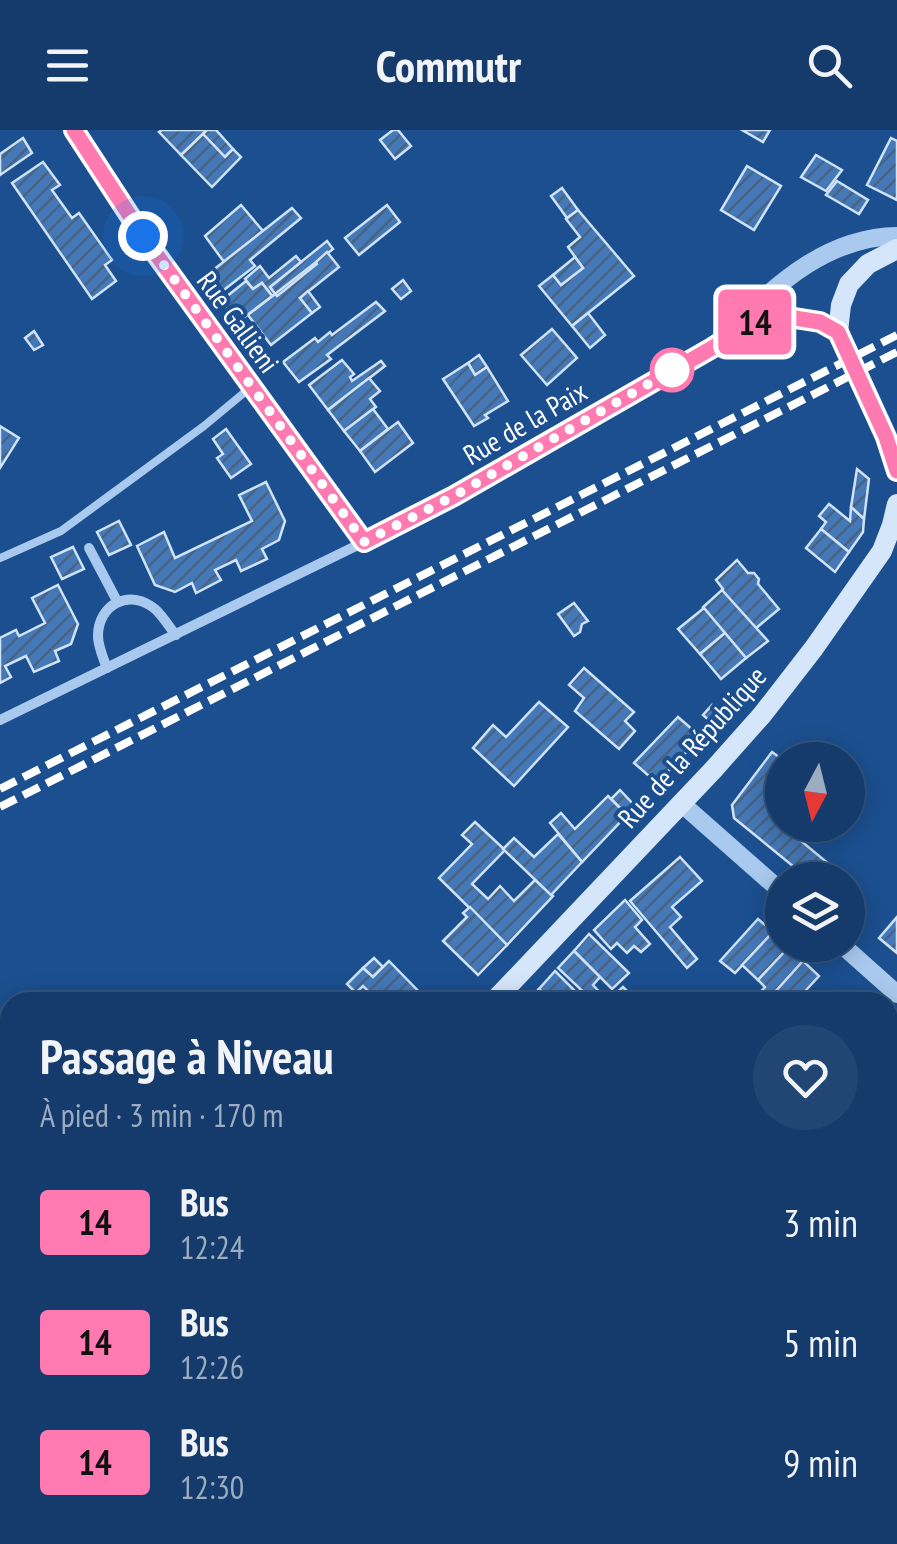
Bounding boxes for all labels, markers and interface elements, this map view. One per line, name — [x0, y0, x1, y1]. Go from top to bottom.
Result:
text: Commutr — [376, 36, 521, 94]
icon: menu — [40, 38, 95, 93]
icon: search — [802, 38, 857, 93]
your location — [118, 211, 168, 261]
street label: Rue Gallieni — [189, 263, 288, 380]
line badge: 14 — [710, 290, 800, 354]
text: 14 — [738, 299, 772, 345]
unlabelled marker — [651, 349, 693, 391]
street label: Rue de la Paix — [456, 372, 593, 473]
street label: Rue de la République — [609, 658, 774, 835]
north arrow — [765, 742, 865, 842]
map controls — [765, 742, 865, 962]
button: layers — [765, 862, 865, 962]
text: Passage à Niveau — [40, 1025, 334, 1087]
button: heart — [753, 1025, 858, 1130]
text: À pied · 3 min · 170 m — [40, 1094, 283, 1136]
text: Bus — [180, 1177, 229, 1226]
text: 3 min — [783, 1198, 858, 1247]
text: 14 — [78, 1199, 112, 1245]
text: 12:24 — [180, 1226, 244, 1268]
text: Bus — [180, 1297, 229, 1346]
text: 5 min — [783, 1318, 858, 1367]
text: 14 — [78, 1319, 112, 1365]
text: 12:26 — [180, 1346, 244, 1388]
text: Bus — [180, 1417, 229, 1466]
text: 9 min — [783, 1438, 858, 1487]
text: 14 — [78, 1439, 112, 1485]
text: 12:30 — [180, 1466, 244, 1508]

